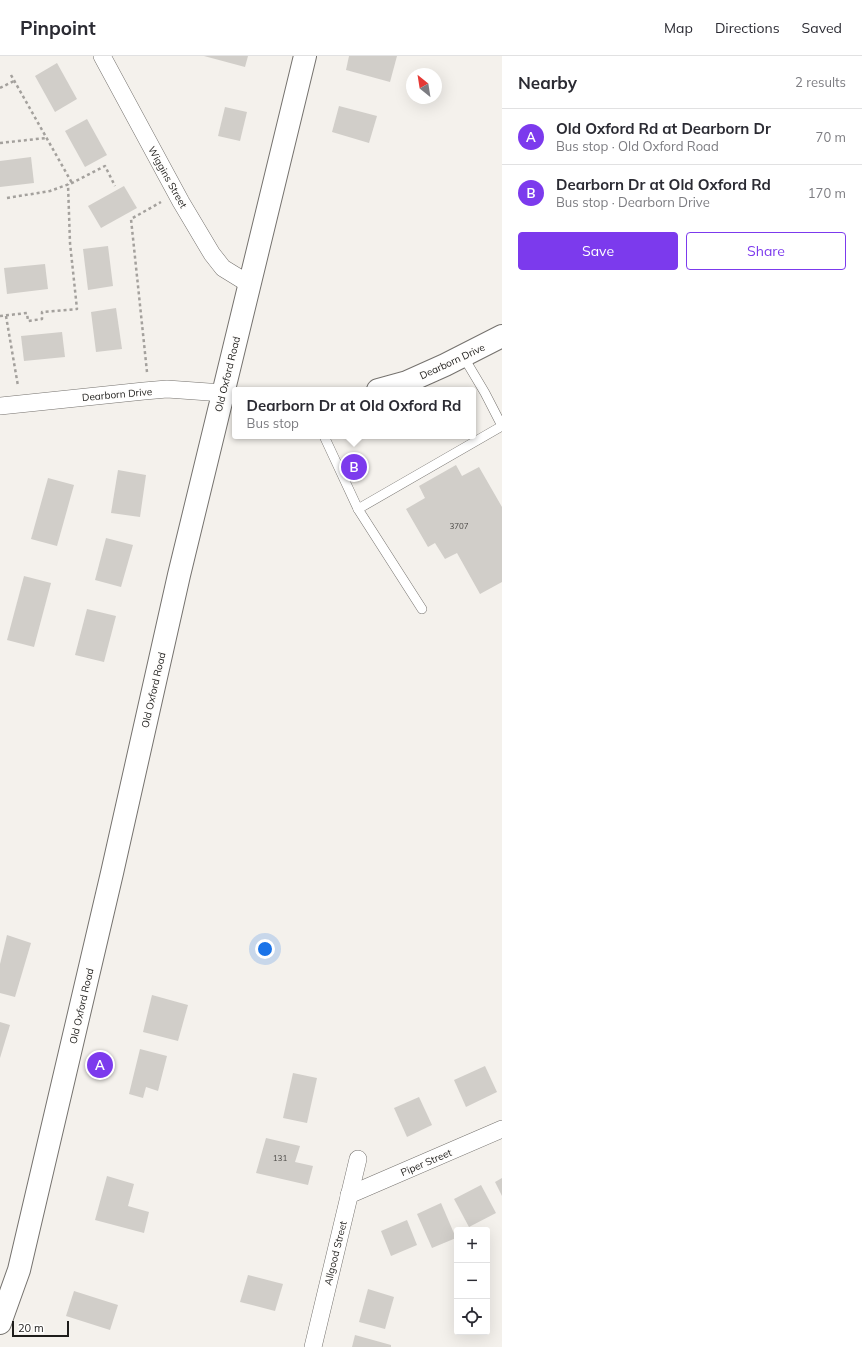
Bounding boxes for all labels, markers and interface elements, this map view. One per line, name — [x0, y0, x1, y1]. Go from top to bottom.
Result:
text: Pinpoint — [20, 16, 96, 40]
text: Map — [664, 19, 693, 37]
text: Directions — [715, 19, 780, 37]
text: Saved — [802, 19, 842, 37]
north arrow — [406, 68, 442, 104]
text: Nearby — [518, 72, 577, 93]
text: 2 results — [795, 74, 846, 90]
text: Old Oxford Rd at Dearborn Dr — [556, 119, 771, 138]
text: A — [526, 129, 536, 145]
text: 70 m — [816, 129, 846, 145]
text: Bus stop · Old Oxford Road — [556, 138, 719, 154]
street label: Wiggins Street — [145, 144, 190, 211]
text: Dearborn Dr at Old Oxford Rd — [556, 175, 771, 194]
text: B — [527, 185, 535, 201]
text: 170 m — [808, 185, 846, 201]
text: Bus stop · Dearborn Drive — [556, 194, 710, 210]
button: Save — [518, 232, 678, 270]
button: Share — [686, 232, 846, 270]
street label: Old Oxford Road — [212, 335, 243, 413]
street label: Dearborn Drive — [418, 341, 487, 382]
street label: Dearborn Drive — [81, 385, 153, 404]
popup — [232, 387, 476, 439]
text: Dearborn Dr at Old Oxford Rd — [247, 396, 461, 415]
text: Bus stop — [247, 415, 299, 431]
pin: B — [341, 452, 367, 482]
house number: 3707 — [449, 521, 469, 531]
street label: Old Oxford Road — [138, 651, 169, 729]
your location — [255, 939, 275, 959]
street label: Old Oxford Road — [66, 967, 97, 1045]
pin: A — [87, 1050, 113, 1080]
street label: Piper Street — [399, 1146, 454, 1179]
house number: 131 — [273, 1153, 287, 1163]
street label: Allgood Street — [321, 1219, 350, 1287]
map controls — [454, 1227, 490, 1335]
button: + — [454, 1227, 490, 1263]
button: − — [454, 1263, 490, 1299]
button: locate — [454, 1299, 490, 1335]
scale bar — [12, 1319, 69, 1338]
text: 20 m — [18, 1321, 44, 1335]

